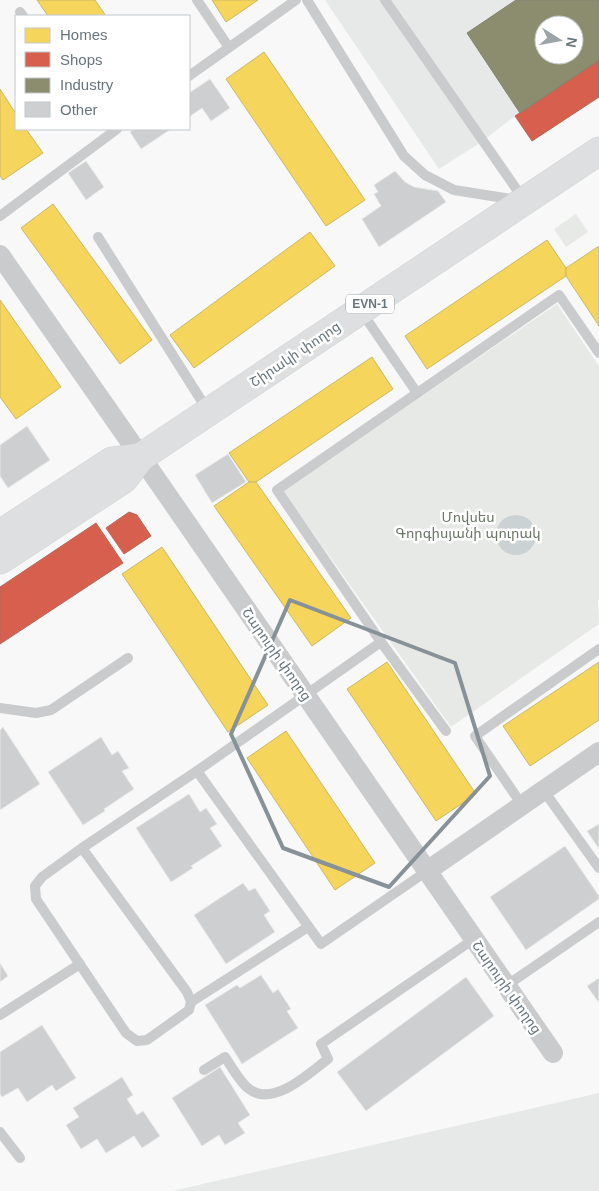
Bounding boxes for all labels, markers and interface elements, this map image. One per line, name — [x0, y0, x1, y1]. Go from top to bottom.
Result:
legend — [15, 15, 190, 130]
north arrow — [534, 15, 584, 65]
text: Homes — [60, 26, 108, 43]
text: N — [563, 36, 581, 49]
text: Shops — [60, 51, 103, 68]
text: Industry — [60, 76, 114, 93]
text: Other — [60, 101, 98, 118]
road number: EVN-1 — [346, 294, 394, 314]
street label: Շիրակի փողոց — [247, 318, 343, 390]
park label: Մովսես Գորգիսյանի պուրակ — [395, 509, 541, 541]
street label: Շարուրի փողոց — [239, 604, 315, 704]
street label: Շարուրի փողոց — [469, 937, 545, 1037]

